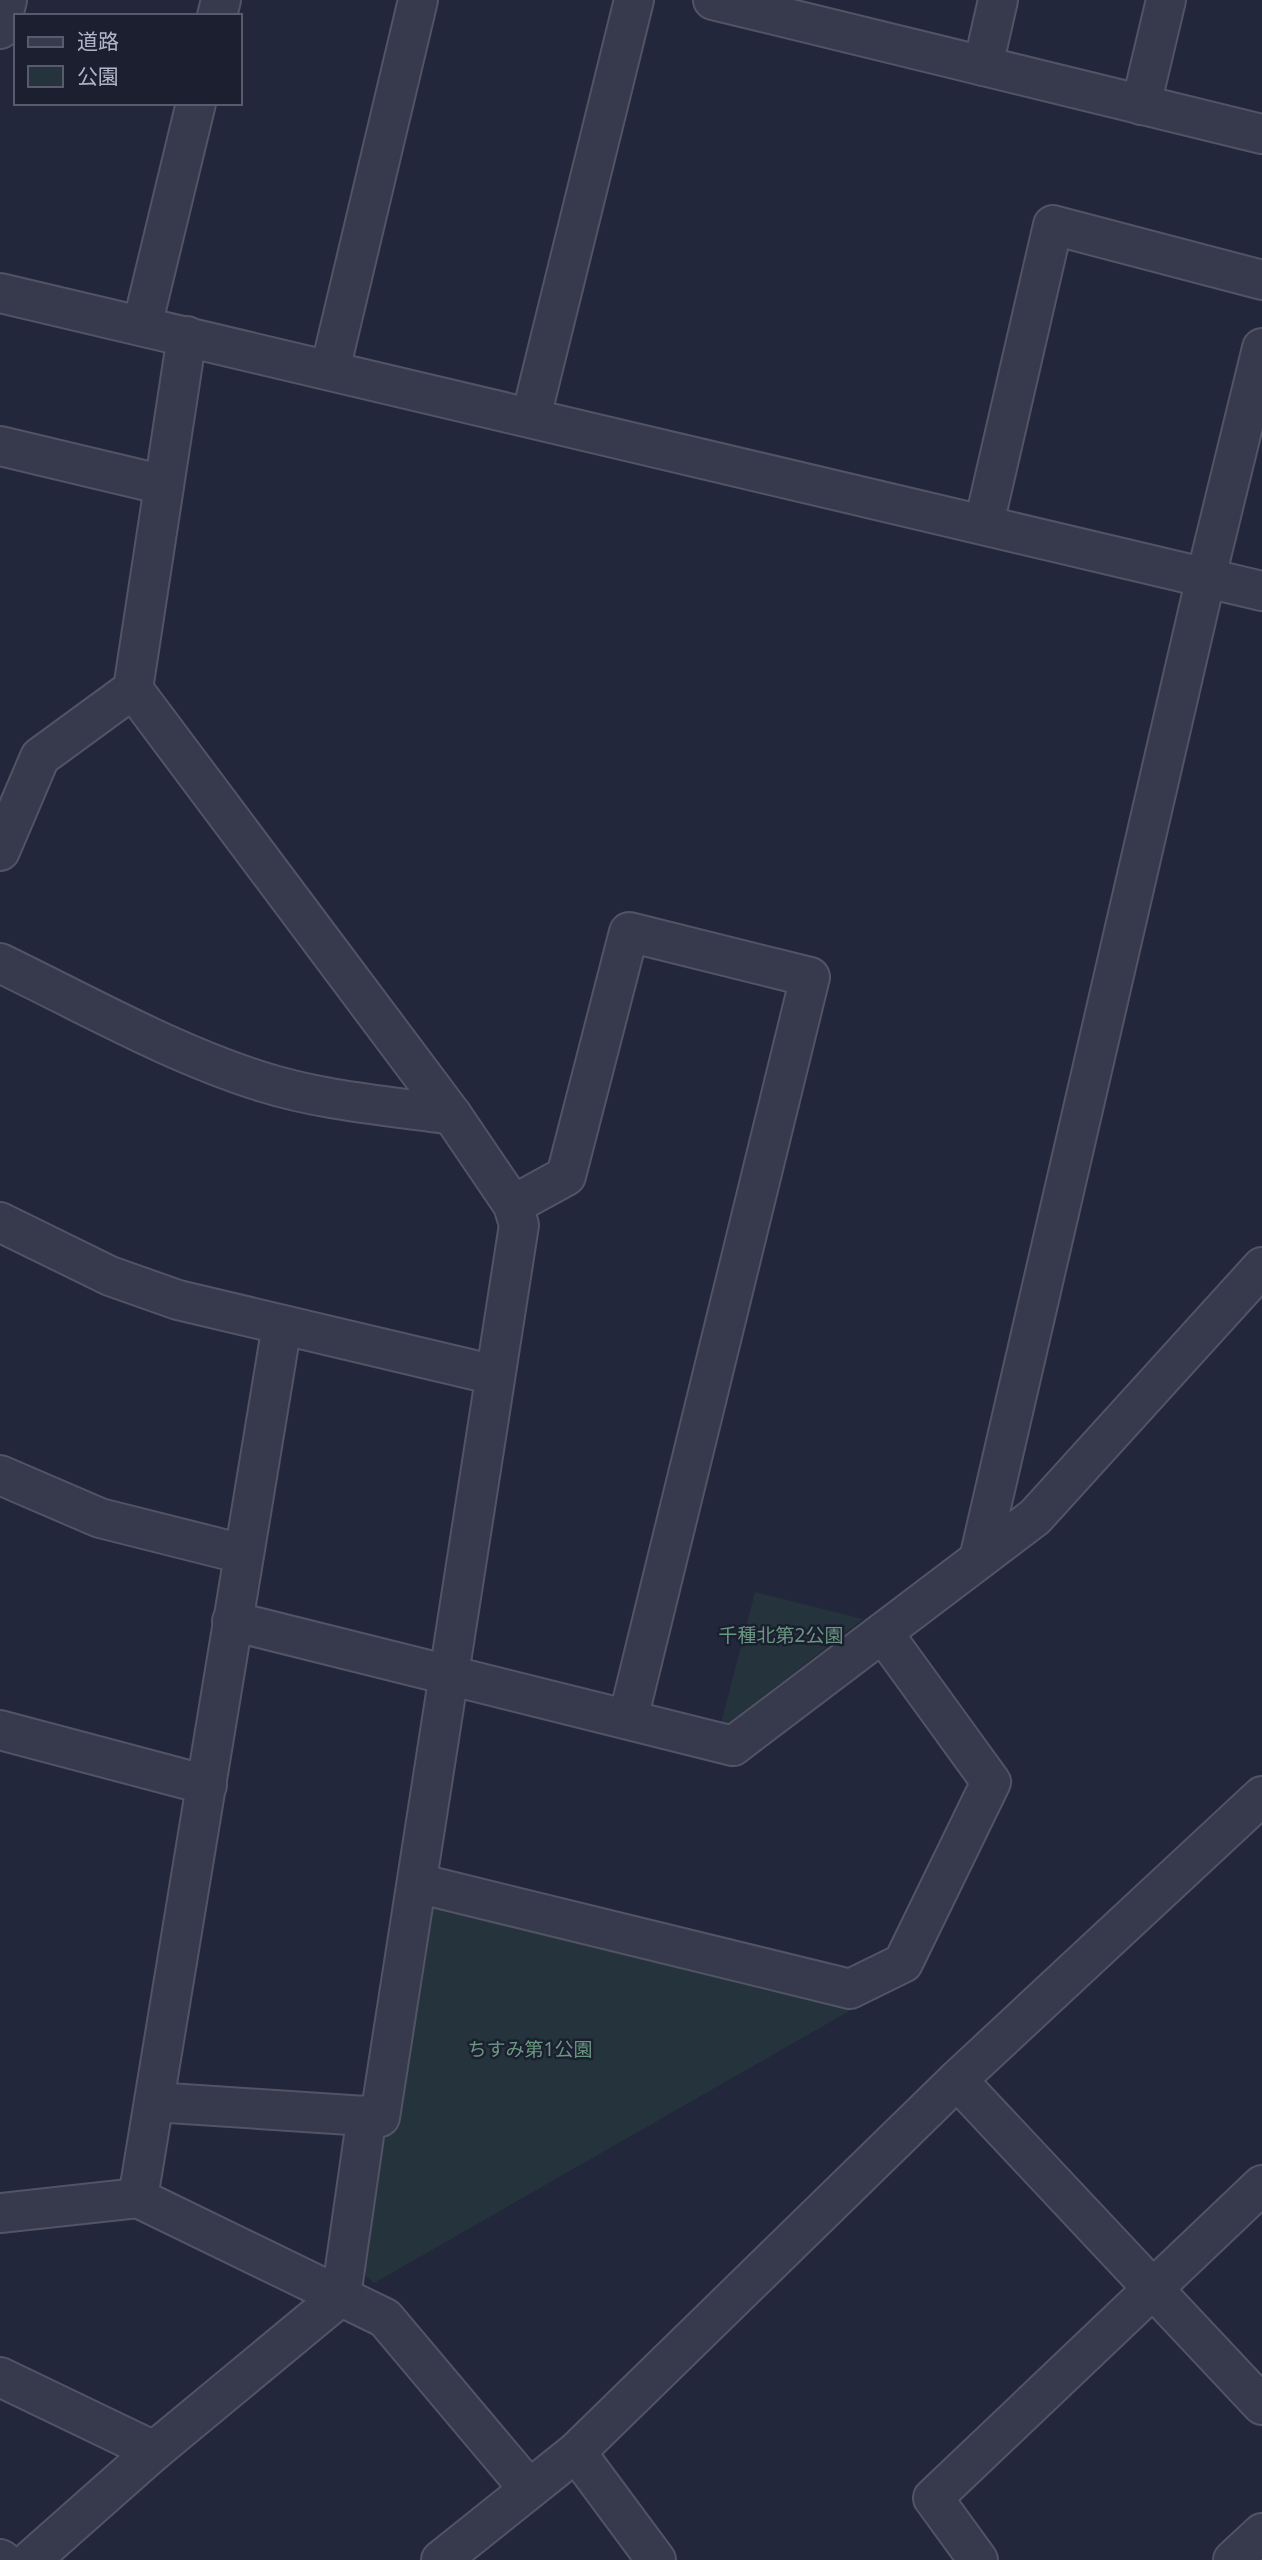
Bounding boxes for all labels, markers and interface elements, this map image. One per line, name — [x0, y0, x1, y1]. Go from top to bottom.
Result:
legend — [14, 14, 242, 105]
text: 道路 — [77, 27, 119, 55]
text: 公園 — [77, 62, 119, 90]
park label: 千種北第2公園 — [719, 1622, 843, 1648]
park label: ちすみ第1公園 — [468, 2036, 592, 2062]

